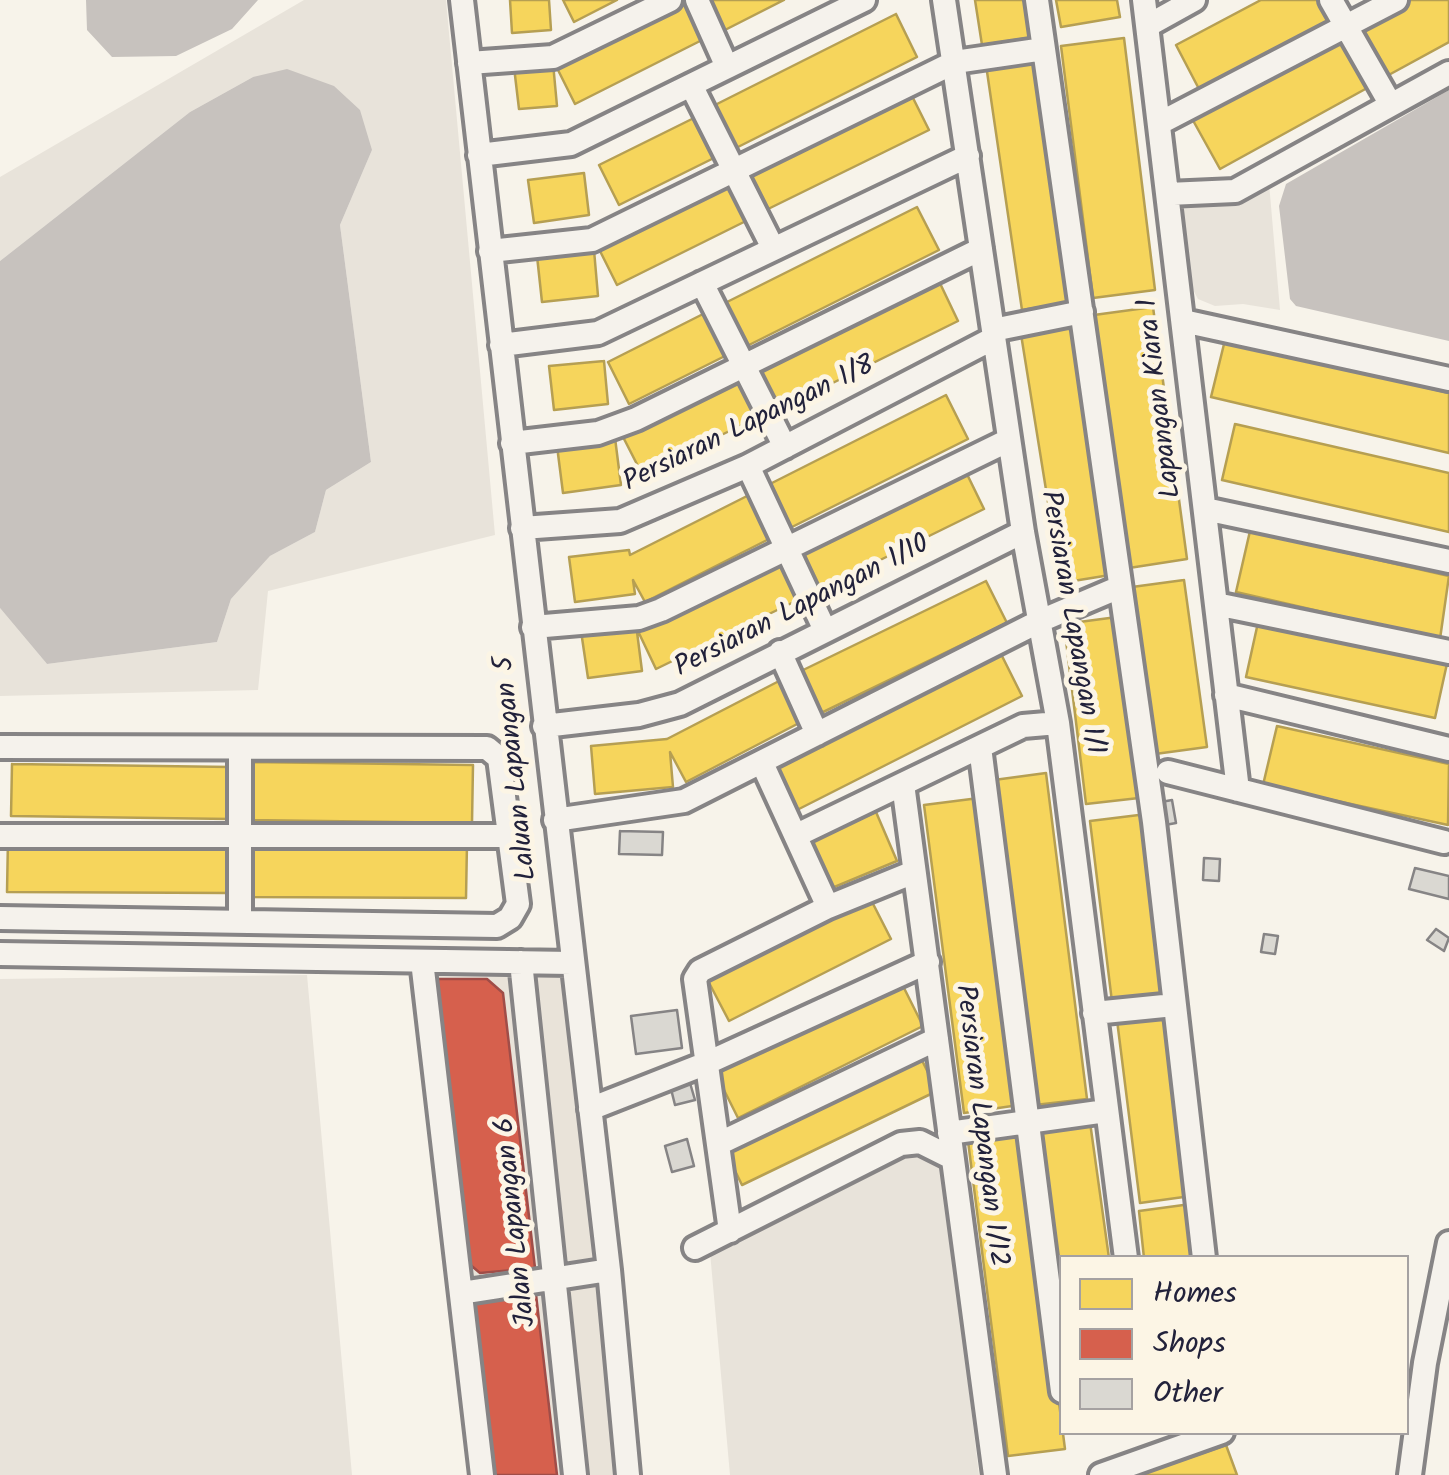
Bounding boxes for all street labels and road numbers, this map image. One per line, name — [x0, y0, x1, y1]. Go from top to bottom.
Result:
street label: Lapangan Kiara 1 — [1133, 296, 1191, 500]
street label: Persiaran Lapangan 1/8 — [619, 351, 881, 501]
street label: Persiaran Lapangan 1/1 — [1030, 488, 1110, 758]
street label: Persiaran Lapangan 1/10 — [670, 529, 936, 687]
street label: Laluan Lapangan 5 — [490, 654, 546, 882]
street label: Persiaran Lapangan 1/12 — [945, 983, 1013, 1269]
street label: Jalan Lapangan 6 — [490, 1116, 546, 1328]

